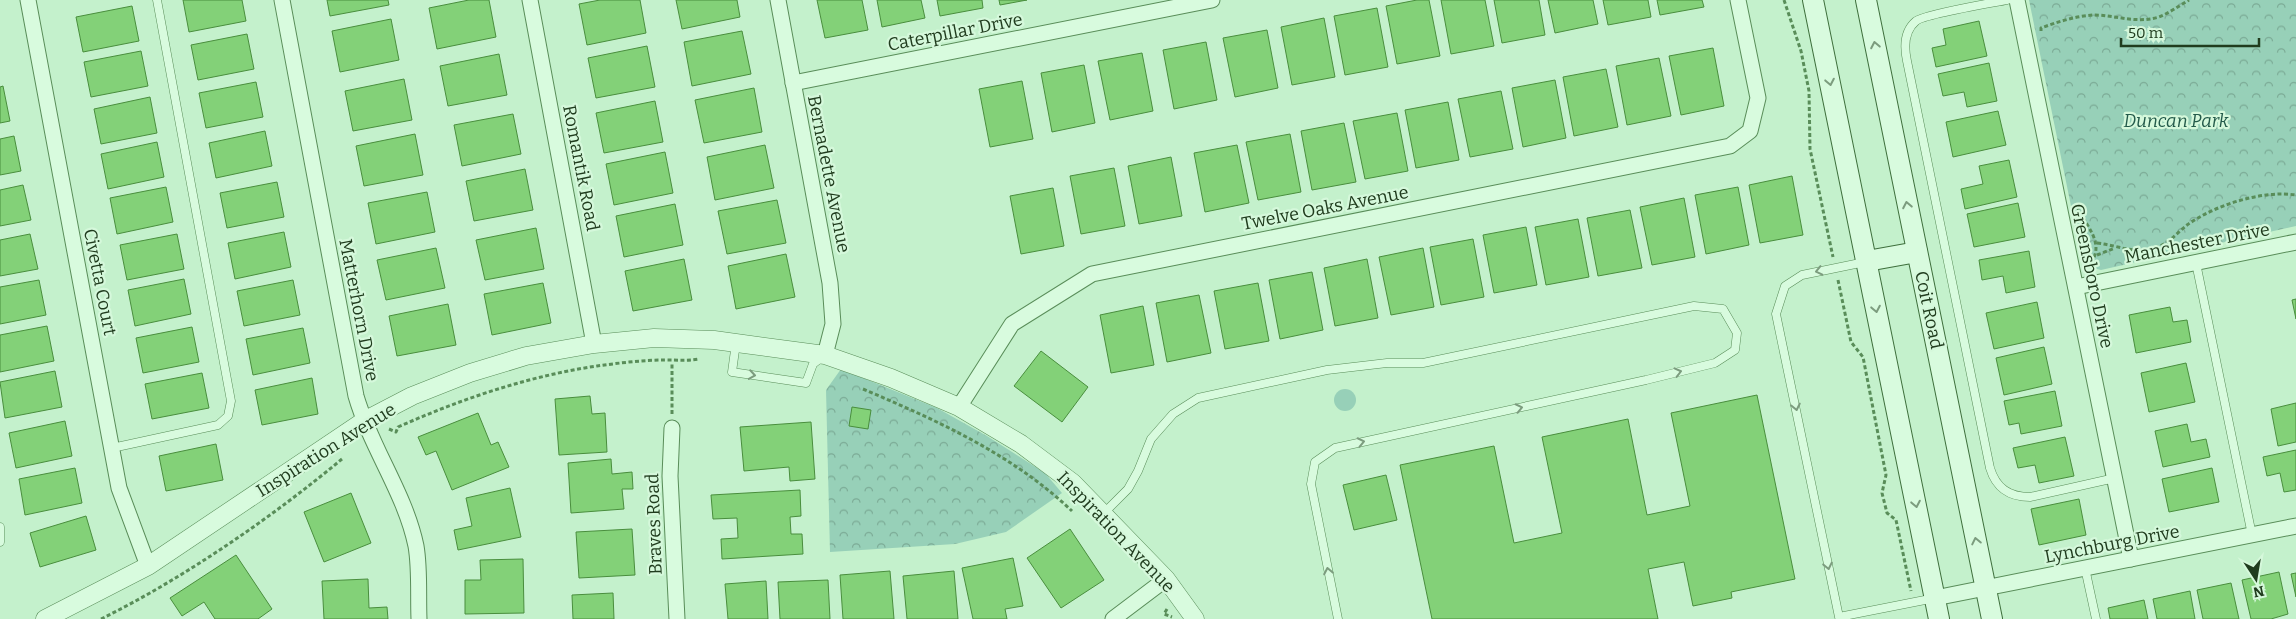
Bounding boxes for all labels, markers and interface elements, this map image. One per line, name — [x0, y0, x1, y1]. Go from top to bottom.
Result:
street label: Caterpillar Drive — [886, 8, 1024, 56]
scale bar — [2121, 15, 2258, 47]
text: 50 m — [2128, 24, 2164, 42]
one-way arrow — [1870, 41, 1881, 50]
one-way arrow — [1824, 78, 1834, 87]
street label: Bernadette Avenue — [803, 93, 855, 255]
street label: Romantik Road — [558, 103, 604, 233]
park label: Duncan Park — [2123, 110, 2229, 132]
street label: Twelve Oaks Avenue — [1240, 181, 1410, 235]
one-way arrow — [1903, 200, 1913, 209]
street label: Greensboro Drive — [2066, 202, 2118, 350]
street label: Manchester Drive — [2122, 218, 2272, 268]
street label: Civetta Court — [79, 227, 121, 338]
street label: Matterhorn Drive — [334, 237, 384, 383]
one-way arrow — [1815, 266, 1823, 276]
street label: Coit Road — [1910, 269, 1948, 351]
one-way arrow — [1871, 305, 1881, 314]
one-way arrow — [1673, 367, 1682, 378]
one-way arrow — [748, 369, 756, 379]
street label: Inspiration Avenue — [252, 398, 400, 502]
one-way arrow — [1515, 403, 1524, 413]
one-way arrow — [1790, 403, 1800, 412]
one-way arrow — [1356, 437, 1365, 448]
street label: Inspiration Avenue — [1052, 467, 1180, 597]
street label: Braves Road — [641, 473, 667, 575]
one-way arrow — [1910, 499, 1920, 508]
street label: Lynchburg Drive — [2043, 520, 2181, 568]
one-way arrow — [1971, 536, 1982, 545]
north arrow — [2231, 554, 2281, 604]
one-way arrow — [1823, 562, 1833, 571]
one-way arrow — [1323, 567, 1334, 576]
text: N — [2251, 582, 2266, 601]

